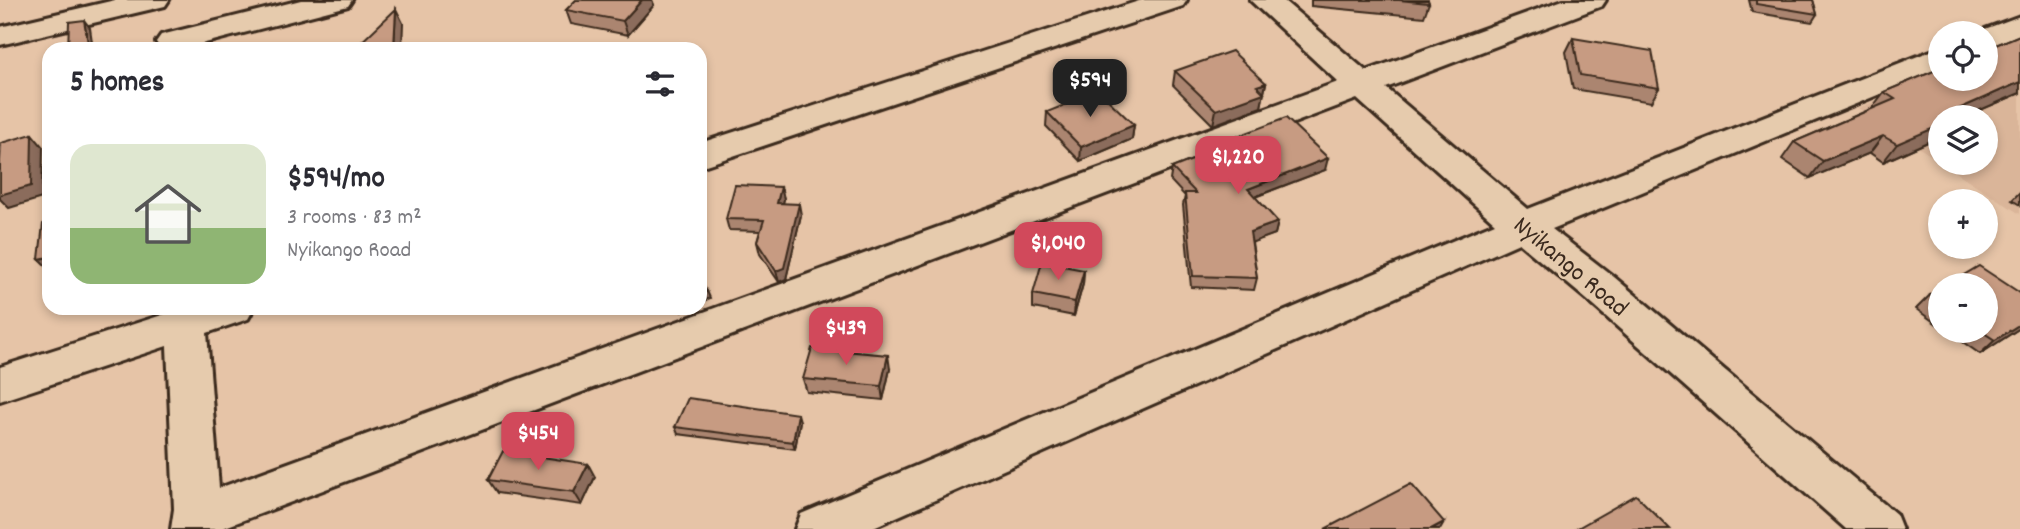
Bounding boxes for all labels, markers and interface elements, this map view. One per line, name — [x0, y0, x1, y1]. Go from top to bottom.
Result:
map controls — [1928, 21, 1998, 343]
button: locate — [1928, 21, 1998, 91]
pin: $594 — [1049, 60, 1131, 119]
text: 5 homes — [70, 63, 164, 106]
icon: filters — [641, 65, 679, 103]
text: $594 — [1069, 65, 1111, 98]
button: layers — [1928, 105, 1998, 175]
pin: $1,220 — [1181, 136, 1295, 196]
text: $1,220 — [1211, 142, 1265, 175]
text: $594/mo — [287, 159, 385, 202]
icon: home — [126, 172, 210, 256]
button: + — [1928, 189, 1998, 259]
text: 3 rooms · 83 m² — [287, 202, 422, 235]
street label: Nyikango Road — [1504, 208, 1635, 327]
pin: $1,040 — [1001, 222, 1115, 282]
text: $1,040 — [1030, 228, 1086, 261]
text: Nyikango Road — [287, 235, 411, 268]
button: − — [1928, 273, 1998, 343]
pin: $439 — [805, 308, 887, 367]
text: $439 — [825, 313, 867, 346]
pin: $454 — [497, 412, 579, 472]
text: $454 — [517, 418, 559, 451]

